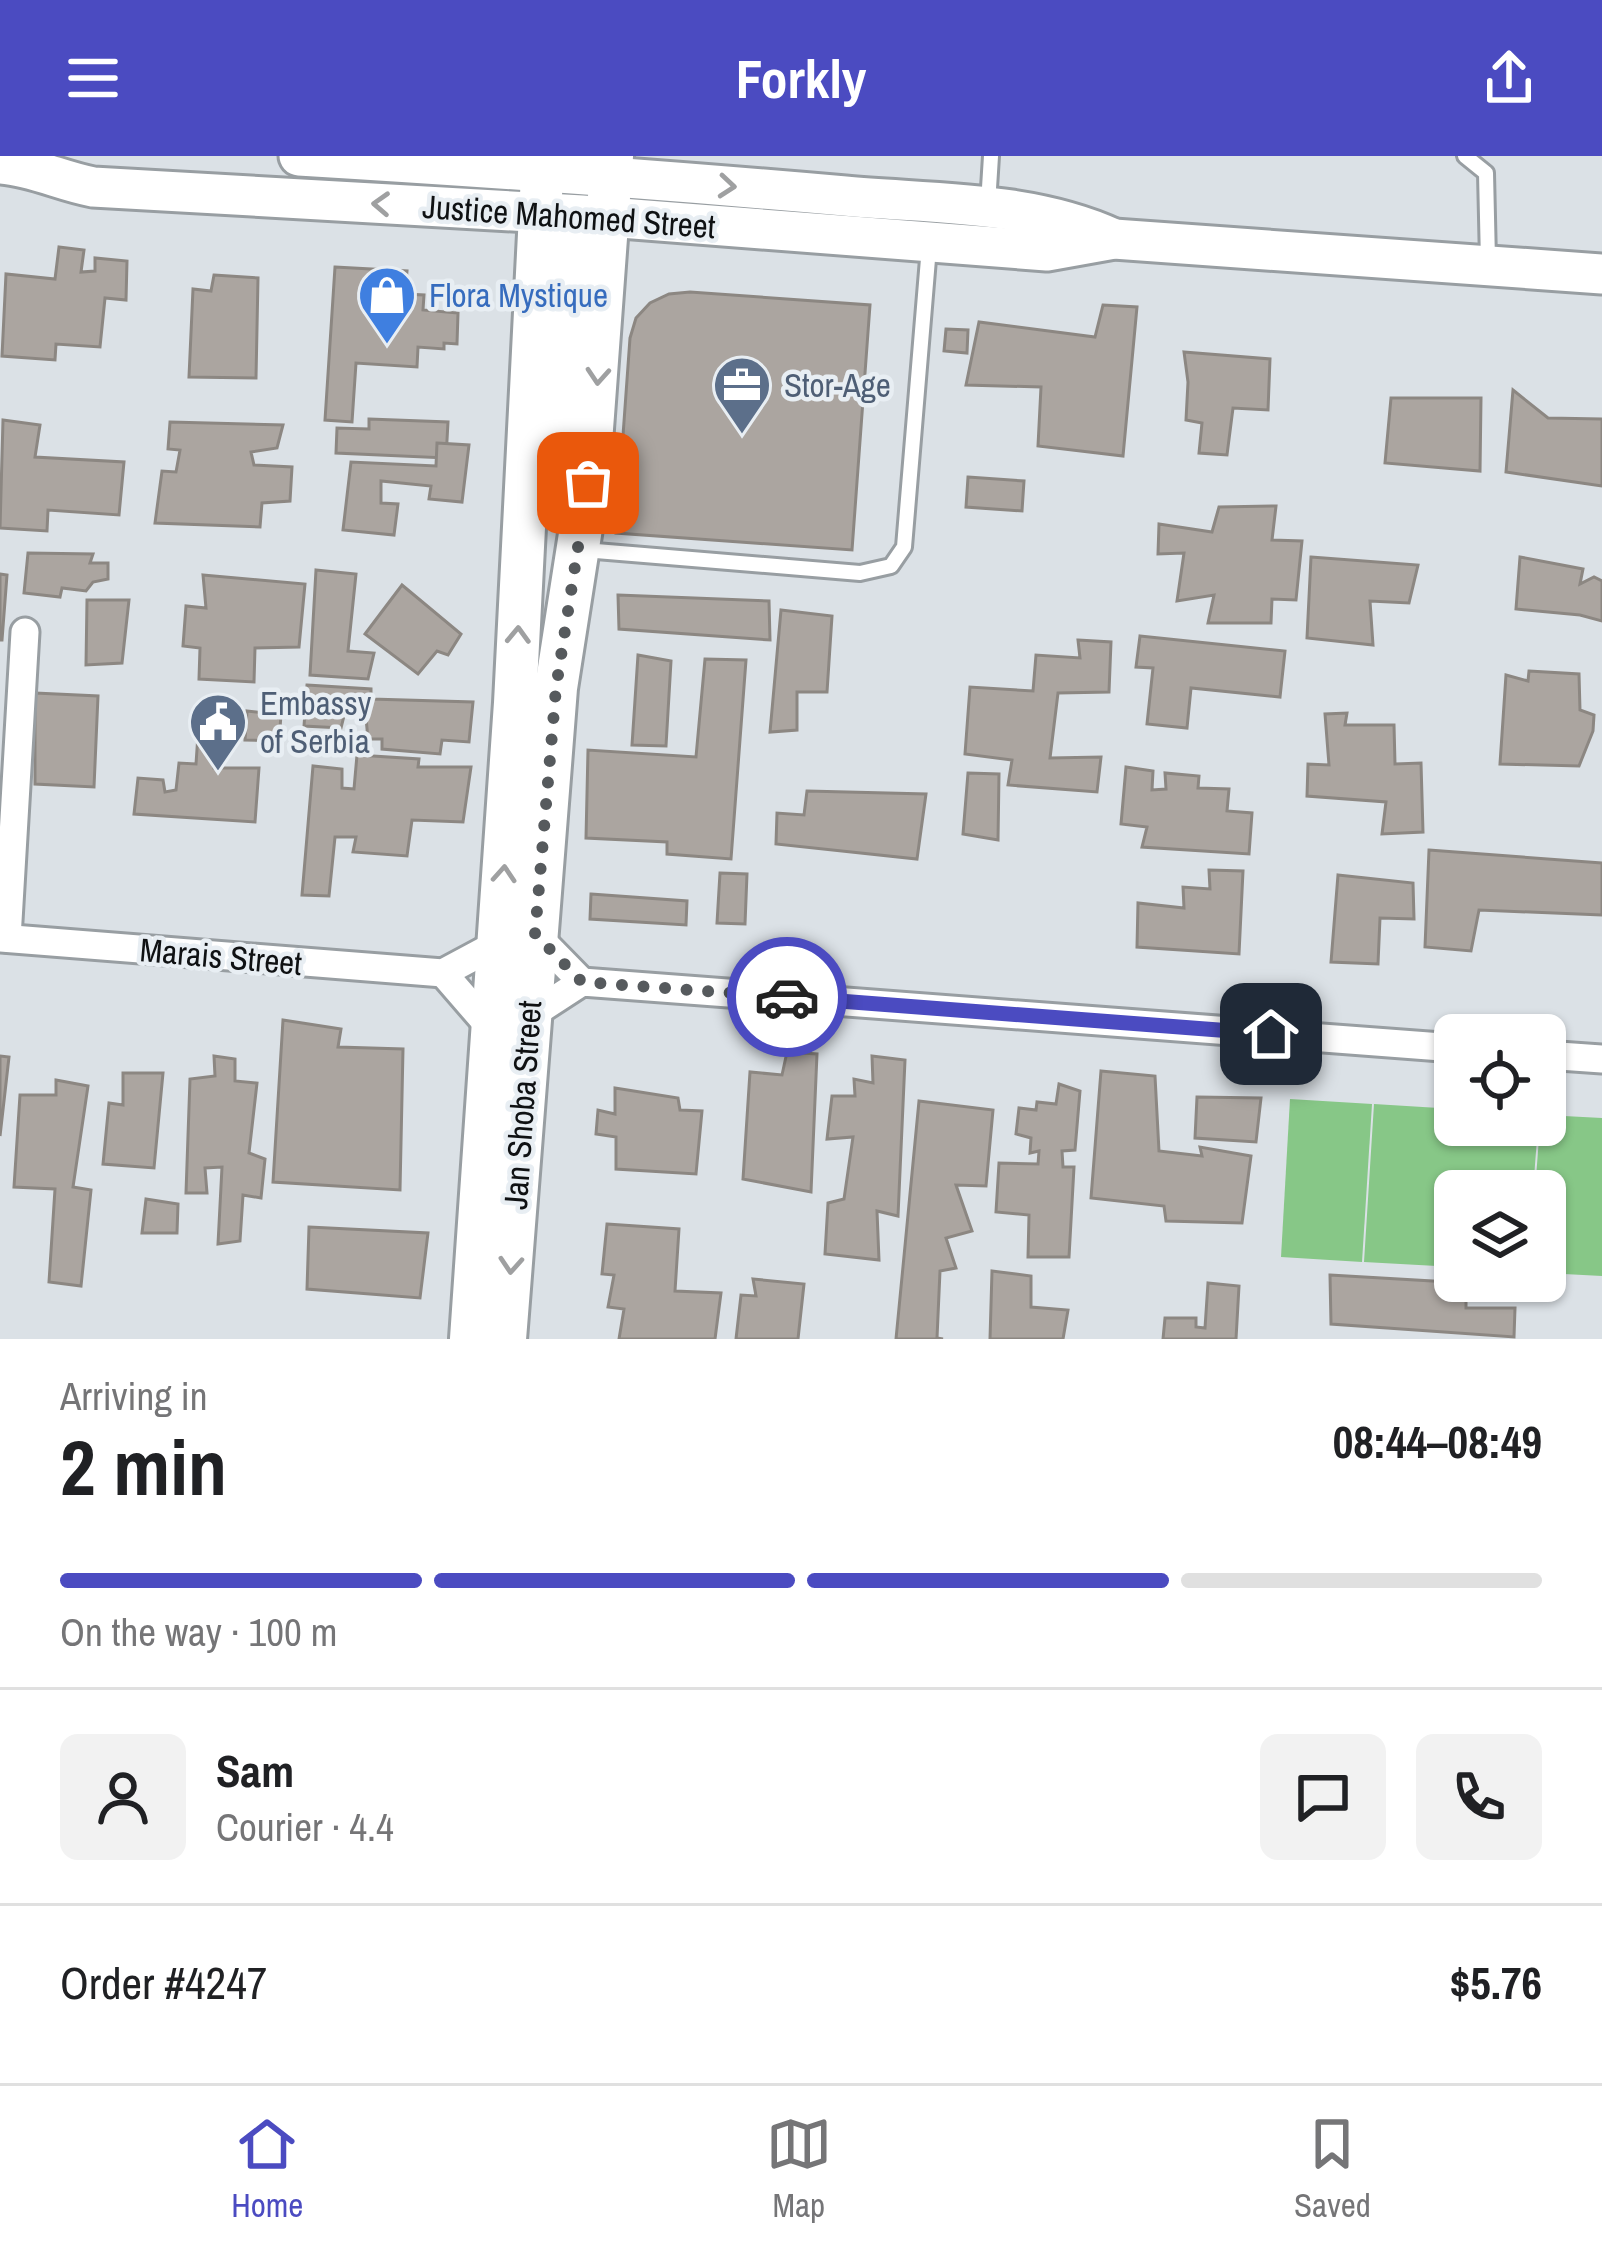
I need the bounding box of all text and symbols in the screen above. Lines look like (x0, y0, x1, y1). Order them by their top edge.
text: Forkly (736, 42, 866, 115)
icon: menu (60, 45, 126, 111)
icon: share (1476, 45, 1542, 111)
one-way arrow (718, 173, 737, 198)
street label: Justice Mahomed Street (421, 184, 717, 248)
one-way arrow (371, 191, 389, 217)
shop icon: Flora Mystique (356, 264, 418, 346)
place label: Flora Mystique (429, 273, 608, 317)
office icon: Stor-Age (711, 354, 773, 436)
place label: Stor-Age (784, 363, 891, 407)
one-way arrow (585, 367, 611, 386)
pin (537, 432, 639, 534)
icon: bag (555, 450, 621, 516)
one-way arrow (505, 625, 531, 644)
place label: Embassy of Serbia (260, 681, 372, 763)
public building icon: Embassy of Serbia (187, 691, 249, 773)
one-way arrow (490, 864, 516, 883)
street label: Marais Street (138, 927, 304, 985)
courier (727, 937, 847, 1057)
icon: car (754, 964, 820, 1030)
pin (1220, 983, 1322, 1085)
street label: Jan Shoba Street (493, 999, 551, 1211)
icon: home (1238, 1001, 1304, 1067)
map controls (1434, 1014, 1566, 1302)
button: locate (1434, 1014, 1566, 1146)
button: layers (1434, 1170, 1566, 1302)
one-way arrow (498, 1256, 524, 1275)
text: Arriving in (60, 1370, 208, 1422)
text: 08:44–08:49 (1333, 1411, 1542, 1472)
text: 2 min (60, 1414, 227, 1519)
text: On the way · 100 m (60, 1606, 337, 1658)
button: person (60, 1734, 186, 1860)
button: chat (1260, 1734, 1386, 1860)
button: phone (1416, 1734, 1542, 1860)
text: Sam (216, 1740, 294, 1801)
text: Courier · 4.4 (216, 1801, 394, 1853)
text: Order #4247 (60, 1952, 267, 2013)
text: $5.76 (1450, 1952, 1542, 2013)
tab: Home (231, 2111, 303, 2227)
tab: Map (766, 2111, 832, 2227)
tab: Saved (1294, 2111, 1371, 2227)

